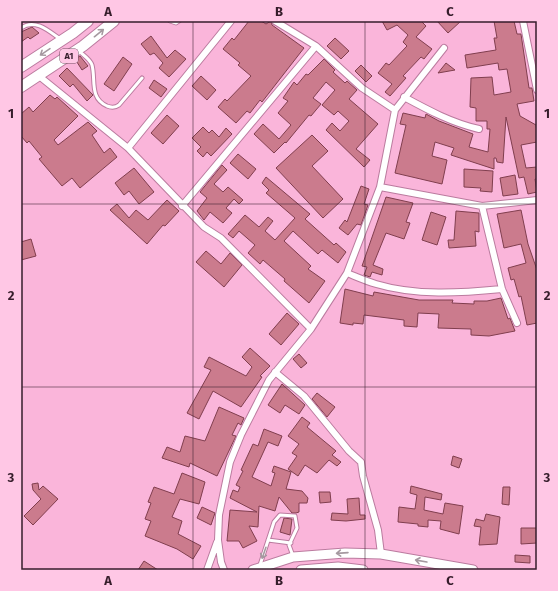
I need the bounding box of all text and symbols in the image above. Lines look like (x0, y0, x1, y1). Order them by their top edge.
text: A (103, 4, 112, 19)
text: B (275, 4, 283, 19)
text: C (446, 4, 454, 19)
one-way arrow (93, 29, 104, 38)
one-way arrow (40, 48, 51, 56)
road number: A1 (60, 49, 78, 63)
text: 1 (8, 106, 14, 121)
text: 1 (544, 106, 550, 121)
text: 2 (8, 288, 15, 303)
text: 2 (544, 288, 551, 303)
text: 3 (7, 470, 15, 485)
text: 3 (543, 470, 551, 485)
one-way arrow (259, 547, 267, 559)
one-way arrow (336, 550, 349, 557)
one-way arrow (415, 557, 428, 565)
text: A (103, 573, 112, 588)
text: B (275, 573, 283, 588)
text: C (446, 573, 454, 588)

